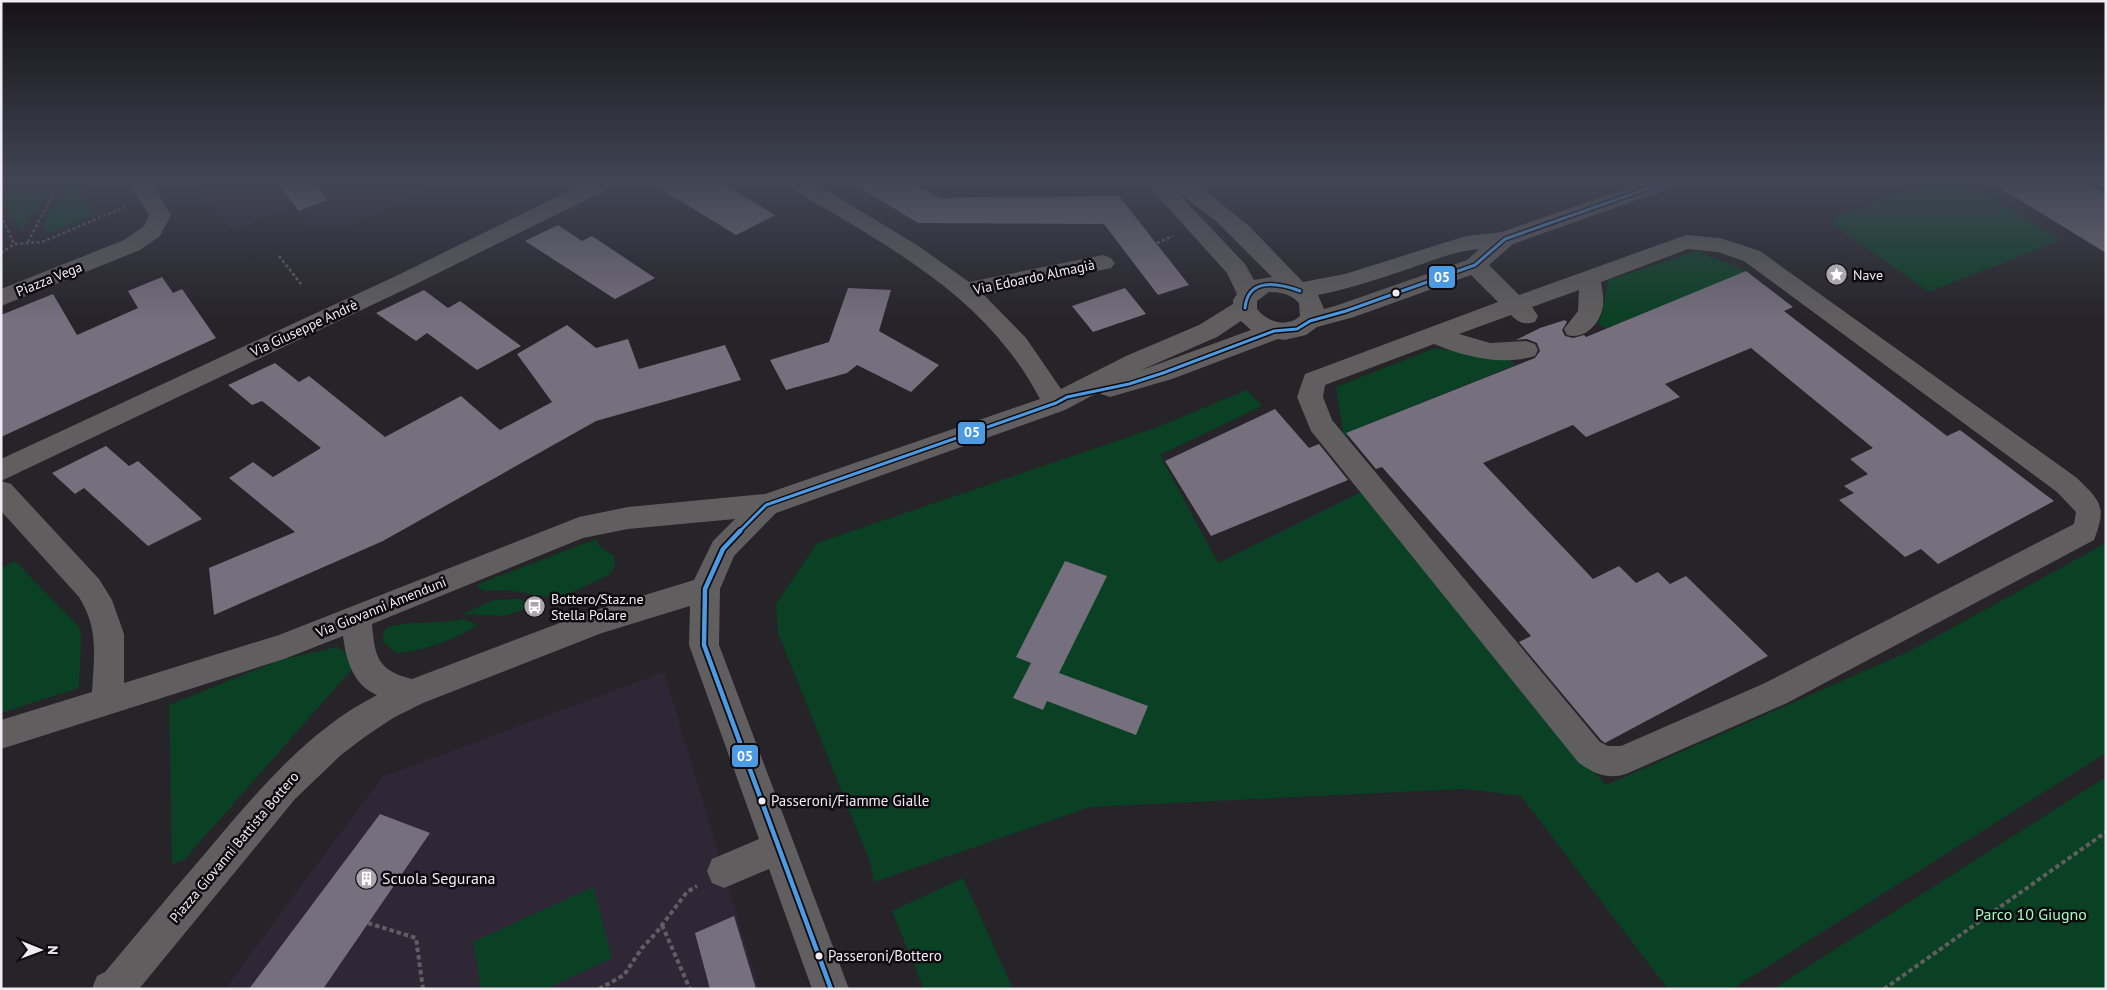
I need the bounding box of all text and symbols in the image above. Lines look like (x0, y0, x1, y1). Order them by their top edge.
street label: Via Edoardo Almagià (971, 255, 1096, 299)
street label: Piazza Vega (13, 258, 85, 300)
place icon: Nave (1825, 263, 1849, 287)
line badge: 05 (1428, 265, 1456, 289)
place label: Nave (1853, 266, 1883, 284)
text: 05 (1434, 268, 1450, 286)
unlabelled marker (1391, 288, 1401, 298)
street label: Via Giuseppe Andrè (247, 295, 360, 361)
line badge: 05 (957, 421, 986, 445)
text: 05 (964, 423, 980, 441)
street label: Via Giovanni Amenduni (312, 573, 449, 642)
place label: Bottero/Staz.ne Stella Polare (551, 590, 644, 624)
bus stop icon: Bottero/Staz.ne Stella Polare (523, 595, 547, 619)
line badge: 05 (731, 744, 759, 768)
text: 05 (737, 747, 753, 765)
street label: Piazza Giovanni Battista Bottero (165, 768, 303, 926)
place label: Passeroni/Fiamme Gialle (771, 791, 929, 810)
marker: Passeroni/Fiamme Gialle (757, 796, 767, 806)
building icon: Scuola Segurana (354, 866, 378, 890)
place label: Scuola Segurana (382, 868, 496, 888)
park label: Parco 10 Giugno (1975, 904, 2087, 924)
north arrow (15, 925, 65, 975)
text: N (44, 945, 62, 955)
place label: Passeroni/Bottero (828, 946, 942, 965)
marker: Passeroni/Bottero (814, 951, 824, 961)

